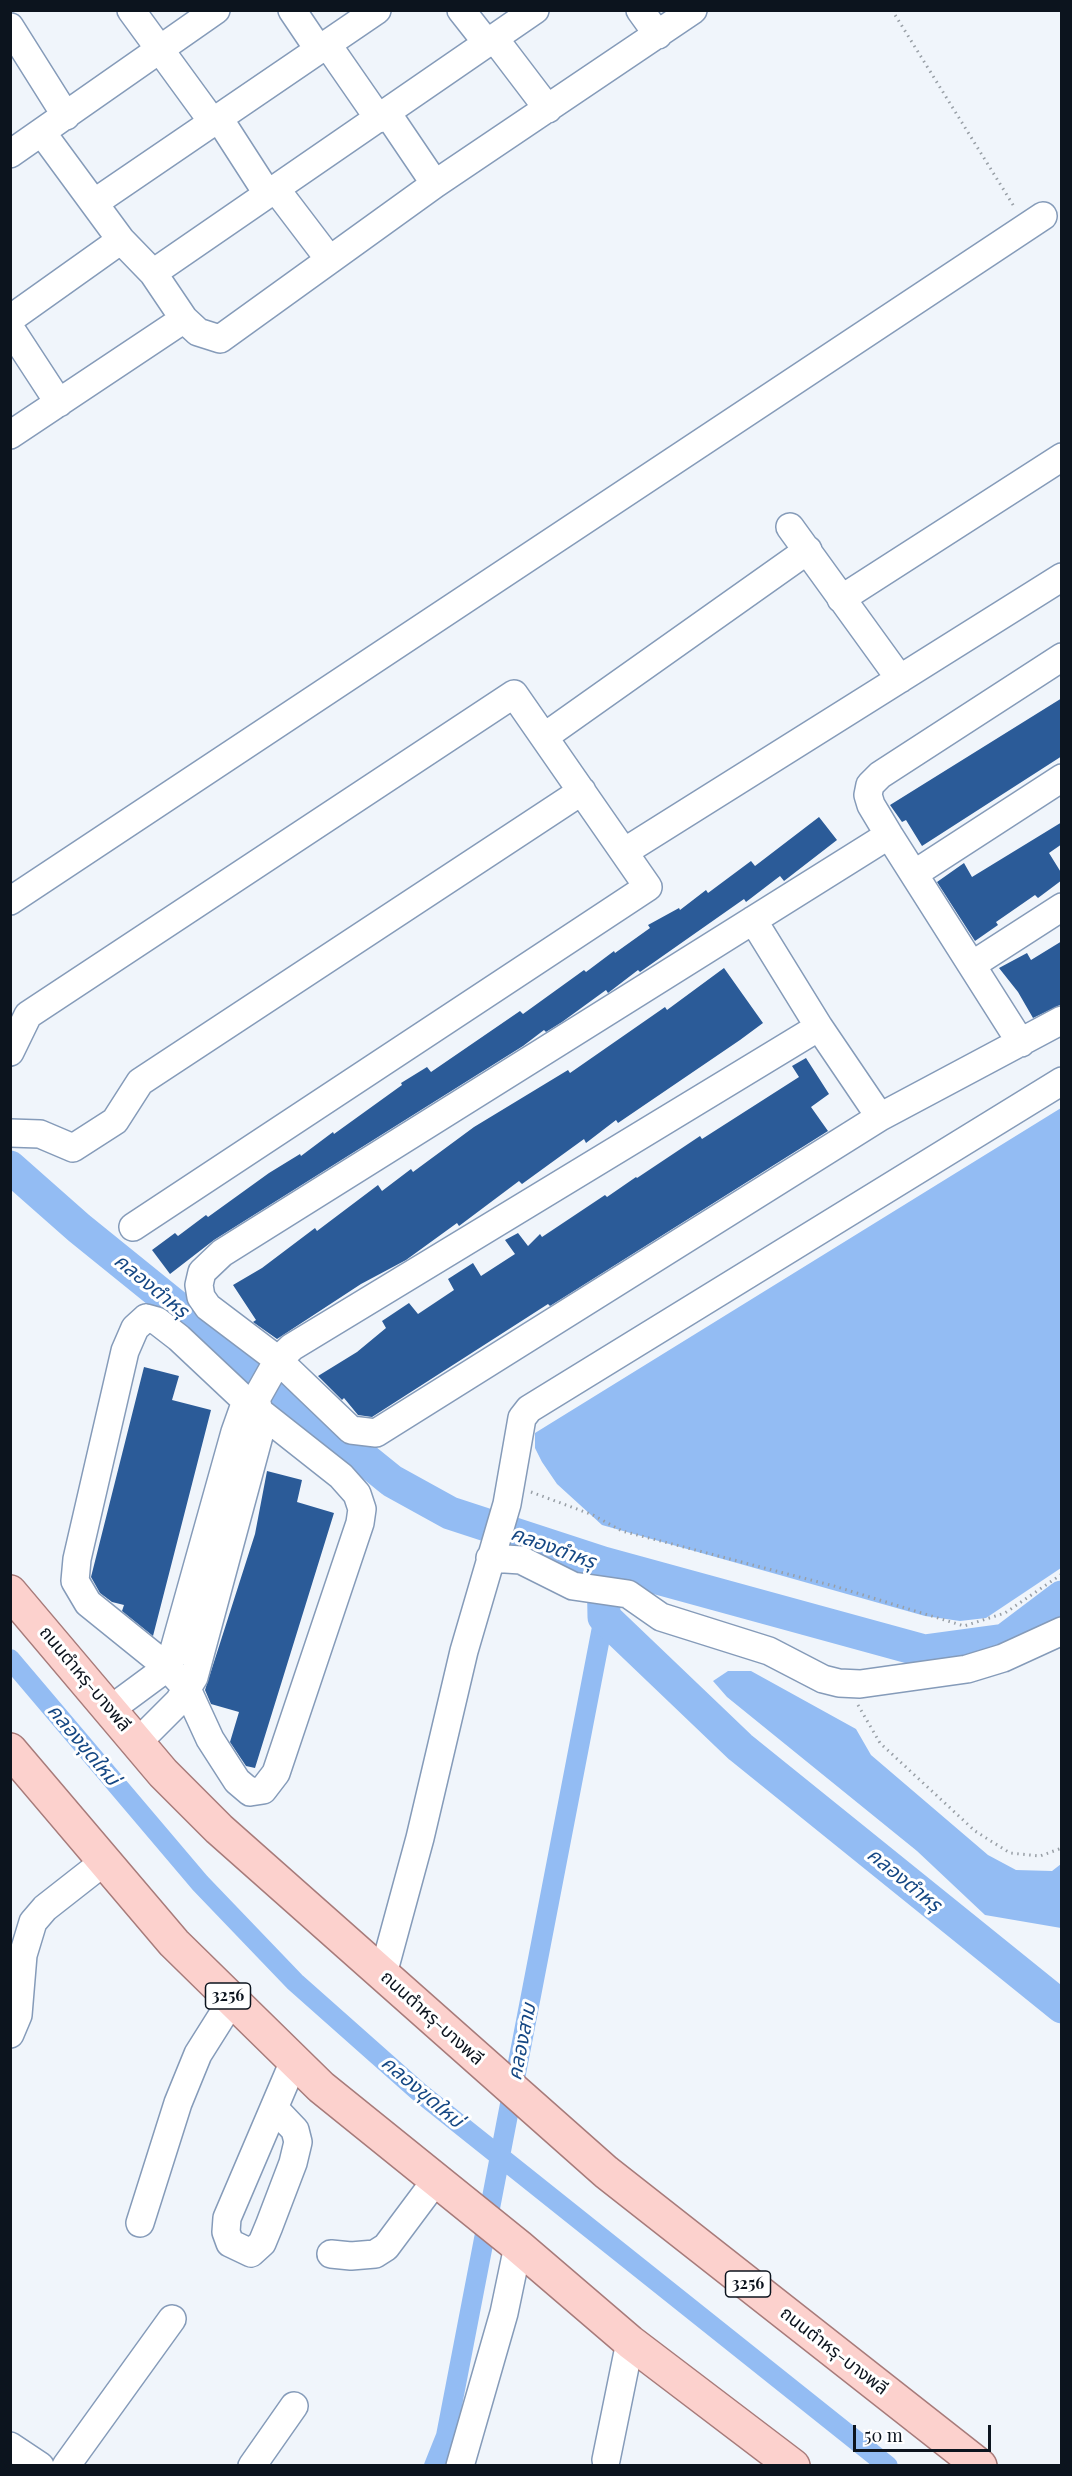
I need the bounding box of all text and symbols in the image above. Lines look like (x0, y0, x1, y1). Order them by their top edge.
water label: คลองตำหรุ (109, 1249, 193, 1323)
water label: คลองตำหรุ (507, 1522, 599, 1574)
street label: ถนนตำหรุ-บางพลี (35, 1622, 135, 1736)
water label: คลองขุดใหม่ (42, 1699, 124, 1791)
water label: คลองตำหรุ (862, 1843, 946, 1917)
street label: ถนนตำหรุ-บางพลี (376, 1966, 488, 2070)
road number: 3256 (206, 1983, 250, 2009)
water label: คลองสาม (503, 2002, 541, 2082)
water label: คลองขุดใหม่ (376, 2051, 468, 2133)
road number: 3256 (726, 2271, 771, 2297)
street label: ถนนตำหรุ-บางพลี (776, 2302, 892, 2400)
scale bar (856, 2413, 994, 2451)
text: 50 m (864, 2423, 903, 2447)

